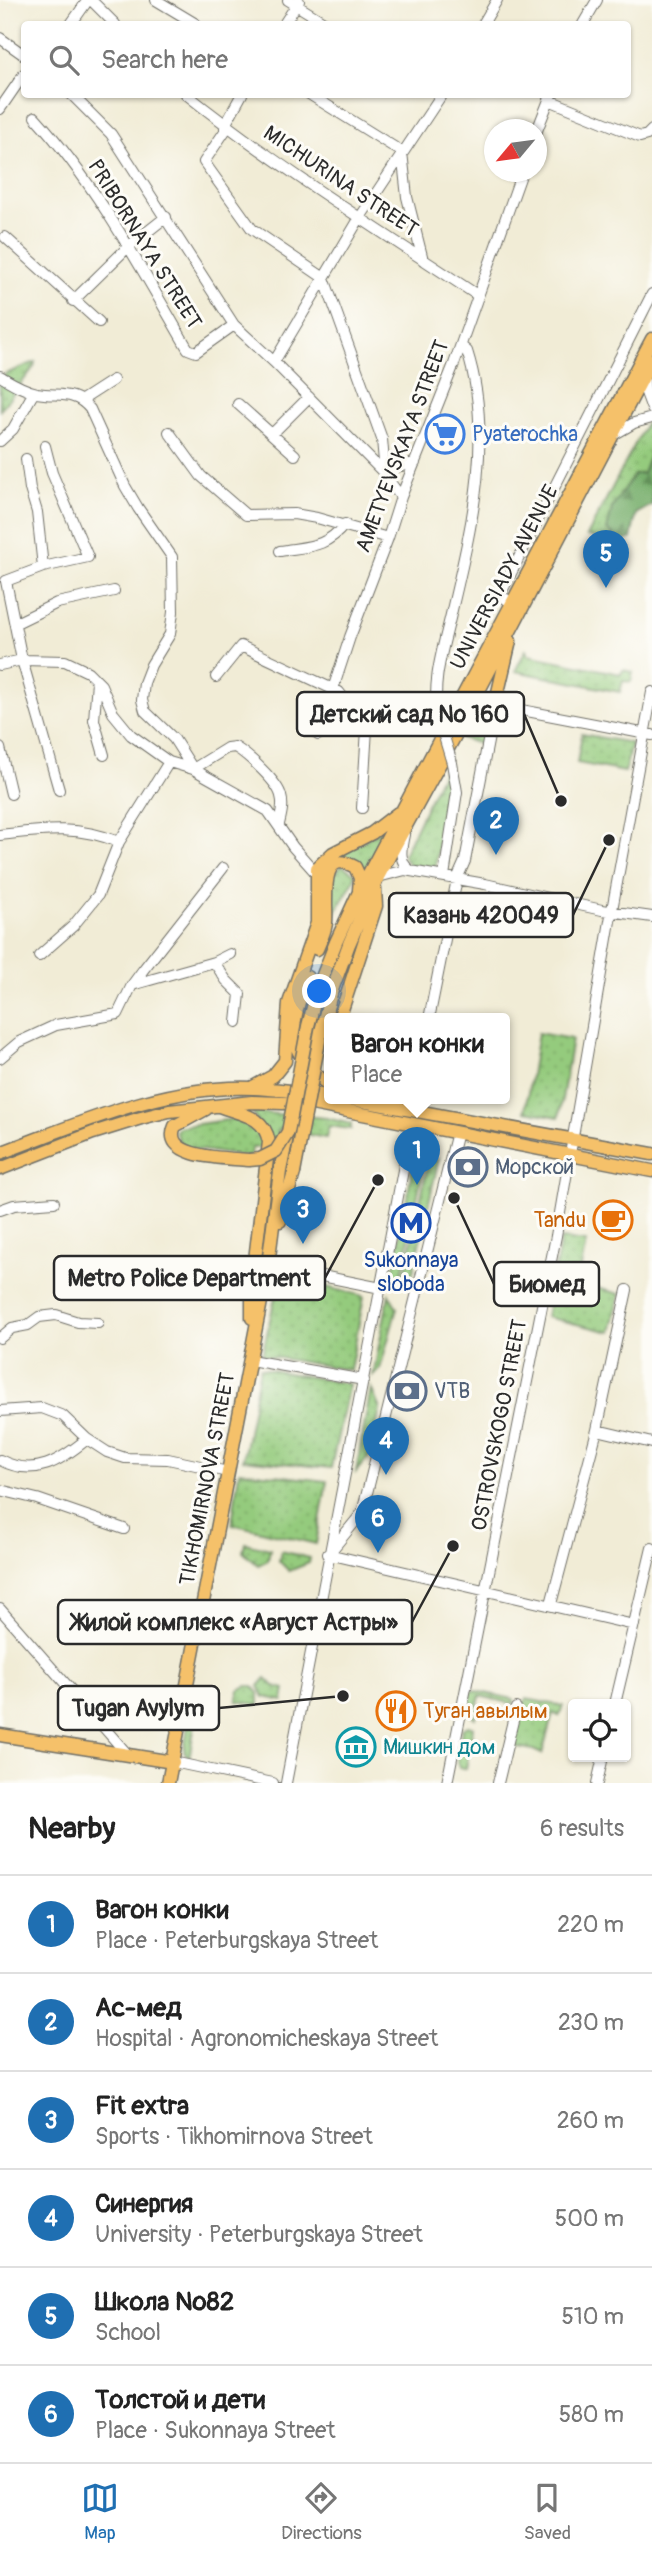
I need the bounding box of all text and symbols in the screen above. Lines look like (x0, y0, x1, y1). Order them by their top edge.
search box (21, 21, 631, 98)
icon: search (45, 41, 83, 79)
text: Search here (101, 44, 228, 76)
north arrow (484, 119, 547, 182)
street label: MICHURINA STREET (258, 120, 424, 243)
street label: PRIBORNAYA STREET (82, 154, 208, 334)
street label: AMETYEVSKAYA STREET (349, 336, 456, 556)
supermarket icon: Pyaterochka (424, 413, 466, 455)
place label: Pyaterochka (472, 421, 578, 448)
street label: UNIVERSIADY AVENUE (444, 480, 565, 674)
pin: 5 (583, 530, 629, 588)
callout: Детский сад № 160 (297, 692, 524, 736)
text: Детский сад № 160 (309, 700, 509, 729)
pin: 2 (473, 797, 519, 855)
callout: Казань 420049 (389, 893, 573, 937)
text: Казань 420049 (403, 901, 559, 930)
your location (302, 974, 336, 1008)
popup (324, 1013, 510, 1104)
text: Вагон конки (350, 1028, 484, 1060)
text: Place (350, 1060, 402, 1089)
pin: 1 (394, 1127, 440, 1185)
bank icon: Морской (447, 1146, 489, 1188)
place label: Морской (495, 1154, 574, 1181)
pin: 3 (280, 1186, 326, 1244)
cafe icon: Tandu (592, 1199, 634, 1241)
metro station icon: Sukonnaya sloboda (390, 1202, 432, 1244)
place label: Tandu (534, 1207, 586, 1234)
place label: Sukonnaya sloboda (364, 1247, 458, 1298)
callout: Metro Police Department (54, 1256, 325, 1300)
callout: Биомед (494, 1262, 599, 1306)
text: Metro Police Department (67, 1264, 311, 1293)
text: Биомед (509, 1270, 587, 1299)
street label: OSTROVSKOGO STREET (466, 1317, 533, 1533)
street label: TIKHOMIRNOVA STREET (174, 1370, 241, 1588)
bank icon: VTB (386, 1370, 428, 1412)
place label: VTB (434, 1378, 470, 1405)
pin: 4 (363, 1417, 409, 1475)
pin: 6 (355, 1495, 401, 1553)
callout: Жилой комплекс «Август Астры» (58, 1600, 412, 1644)
text: Жилой комплекс «Август Астры» (68, 1608, 398, 1637)
callout: Tugan Avylym (58, 1686, 219, 1730)
restaurant icon: Туган авылым (375, 1690, 417, 1732)
text: Tugan Avylym (71, 1694, 204, 1723)
place label: Туган авылым (423, 1698, 548, 1725)
map controls (568, 1699, 631, 1762)
button: locate (568, 1699, 631, 1762)
museum icon: Мишкин дом (335, 1726, 377, 1768)
place label: Мишкин дом (383, 1734, 495, 1761)
text: Nearby (28, 1810, 115, 1847)
text: 6 results (540, 1814, 624, 1843)
text: Вагон конки (95, 1894, 229, 1926)
text: 1 (47, 1910, 56, 1939)
text: 220 m (557, 1910, 624, 1939)
text: Place · Peterburgskaya Street (95, 1926, 378, 1955)
text: Ас-мед (95, 1992, 182, 2024)
text: 2 (45, 2008, 57, 2037)
text: 230 m (558, 2008, 624, 2037)
text: Hospital · Agronomicheskaya Street (95, 2024, 438, 2053)
text: Fit extra (95, 2090, 189, 2122)
text: 3 (45, 2106, 57, 2135)
text: 260 m (557, 2106, 624, 2135)
text: Sports · Tikhomirnova Street (95, 2122, 373, 2151)
text: Синергия (95, 2188, 193, 2220)
text: 4 (44, 2204, 58, 2233)
text: 500 m (555, 2204, 624, 2233)
text: University · Peterburgskaya Street (95, 2220, 423, 2249)
text: Школа №82 (95, 2286, 234, 2318)
text: 5 (45, 2302, 57, 2331)
text: 510 m (561, 2302, 624, 2331)
text: School (95, 2318, 161, 2347)
text: Толстой и дети (95, 2384, 265, 2416)
text: 6 (44, 2400, 58, 2429)
text: 580 m (559, 2400, 624, 2429)
text: Place · Sukonnaya Street (95, 2416, 336, 2445)
tab: Map (81, 2479, 119, 2545)
tab: Directions (281, 2479, 362, 2545)
tab: Saved (524, 2479, 571, 2545)

